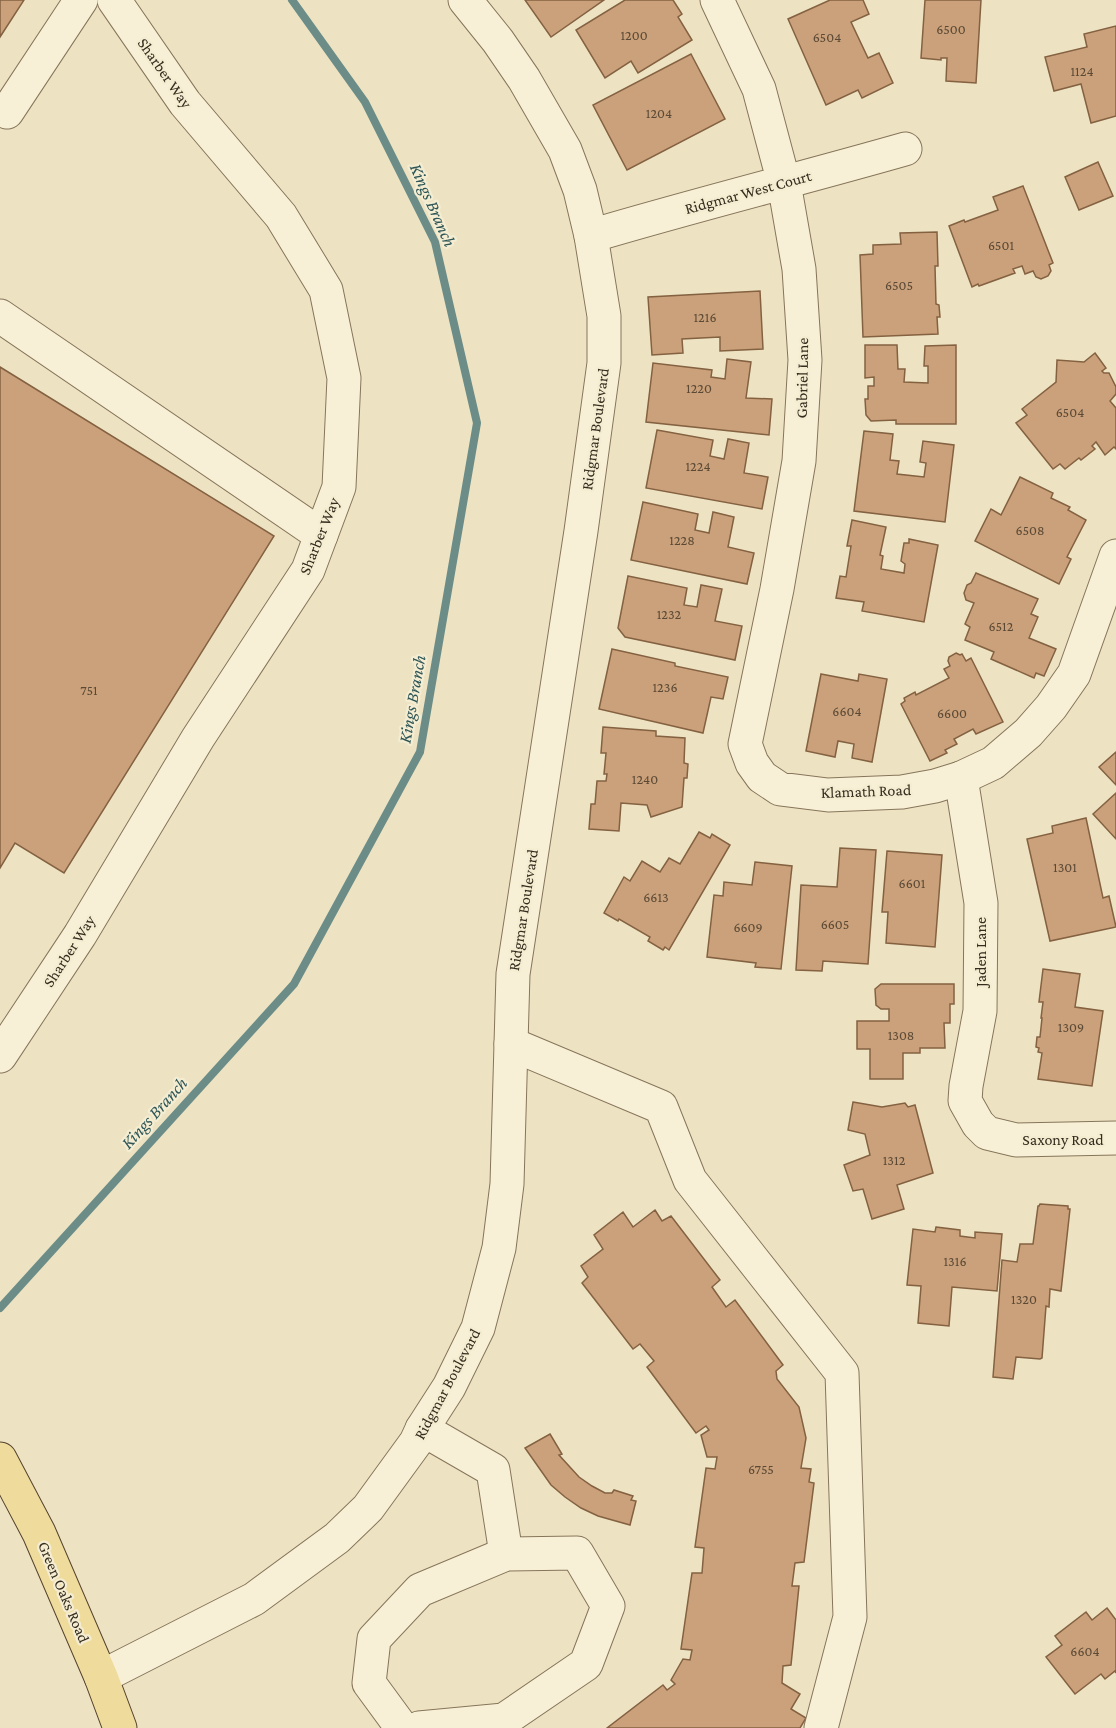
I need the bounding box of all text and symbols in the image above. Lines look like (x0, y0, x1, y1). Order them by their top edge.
house number: 6500 (936, 21, 966, 37)
house number: 1200 (620, 27, 648, 43)
house number: 6504 (813, 29, 841, 45)
street label: Sharber Way (134, 35, 196, 112)
house number: 1124 (1070, 63, 1094, 79)
house number: 1204 (646, 105, 672, 121)
water label: Kings Branch (406, 160, 460, 250)
street label: Ridgmar West Court (683, 167, 814, 218)
house number: 6501 (988, 237, 1014, 253)
house number: 6505 (885, 277, 913, 293)
house number: 1216 (693, 309, 717, 325)
street label: Gabriel Lane (793, 337, 811, 419)
street label: Ridgmar Boulevard (578, 366, 613, 491)
house number: 1220 (686, 380, 712, 396)
house number: 6504 (1056, 404, 1084, 420)
house number: 1224 (685, 458, 711, 474)
street label: Sharber Way (296, 494, 343, 577)
house number: 6508 (1016, 522, 1044, 538)
house number: 1228 (669, 532, 695, 548)
house number: 1232 (657, 606, 682, 622)
house number: 6512 (989, 618, 1014, 634)
water label: Kings Branch (394, 653, 430, 745)
house number: 1236 (652, 679, 678, 695)
house number: 751 (80, 682, 98, 698)
house number: 6604 (832, 703, 862, 719)
house number: 6600 (937, 705, 967, 721)
house number: 1240 (632, 771, 658, 787)
street label: Klamath Road (821, 781, 912, 801)
street label: Ridgmar Boulevard (505, 847, 542, 972)
house number: 1301 (1053, 859, 1077, 875)
house number: 6601 (899, 875, 926, 891)
house number: 6613 (643, 889, 669, 905)
street label: Sharber Way (40, 912, 100, 990)
house number: 6605 (821, 916, 849, 932)
street label: Jaden Lane (972, 917, 990, 989)
house number: 6609 (733, 919, 763, 935)
house number: 1309 (1058, 1019, 1084, 1035)
house number: 1308 (888, 1027, 914, 1043)
water label: Kings Branch (117, 1073, 191, 1153)
street label: Saxony Road (1022, 1131, 1104, 1149)
house number: 1312 (883, 1152, 906, 1168)
house number: 1316 (943, 1253, 967, 1269)
house number: 1320 (1011, 1291, 1037, 1307)
street label: Ridgmar Boulevard (411, 1325, 485, 1443)
house number: 6755 (748, 1461, 774, 1477)
street label: Green Oaks Road (35, 1539, 93, 1646)
house number: 6604 (1070, 1643, 1100, 1659)

